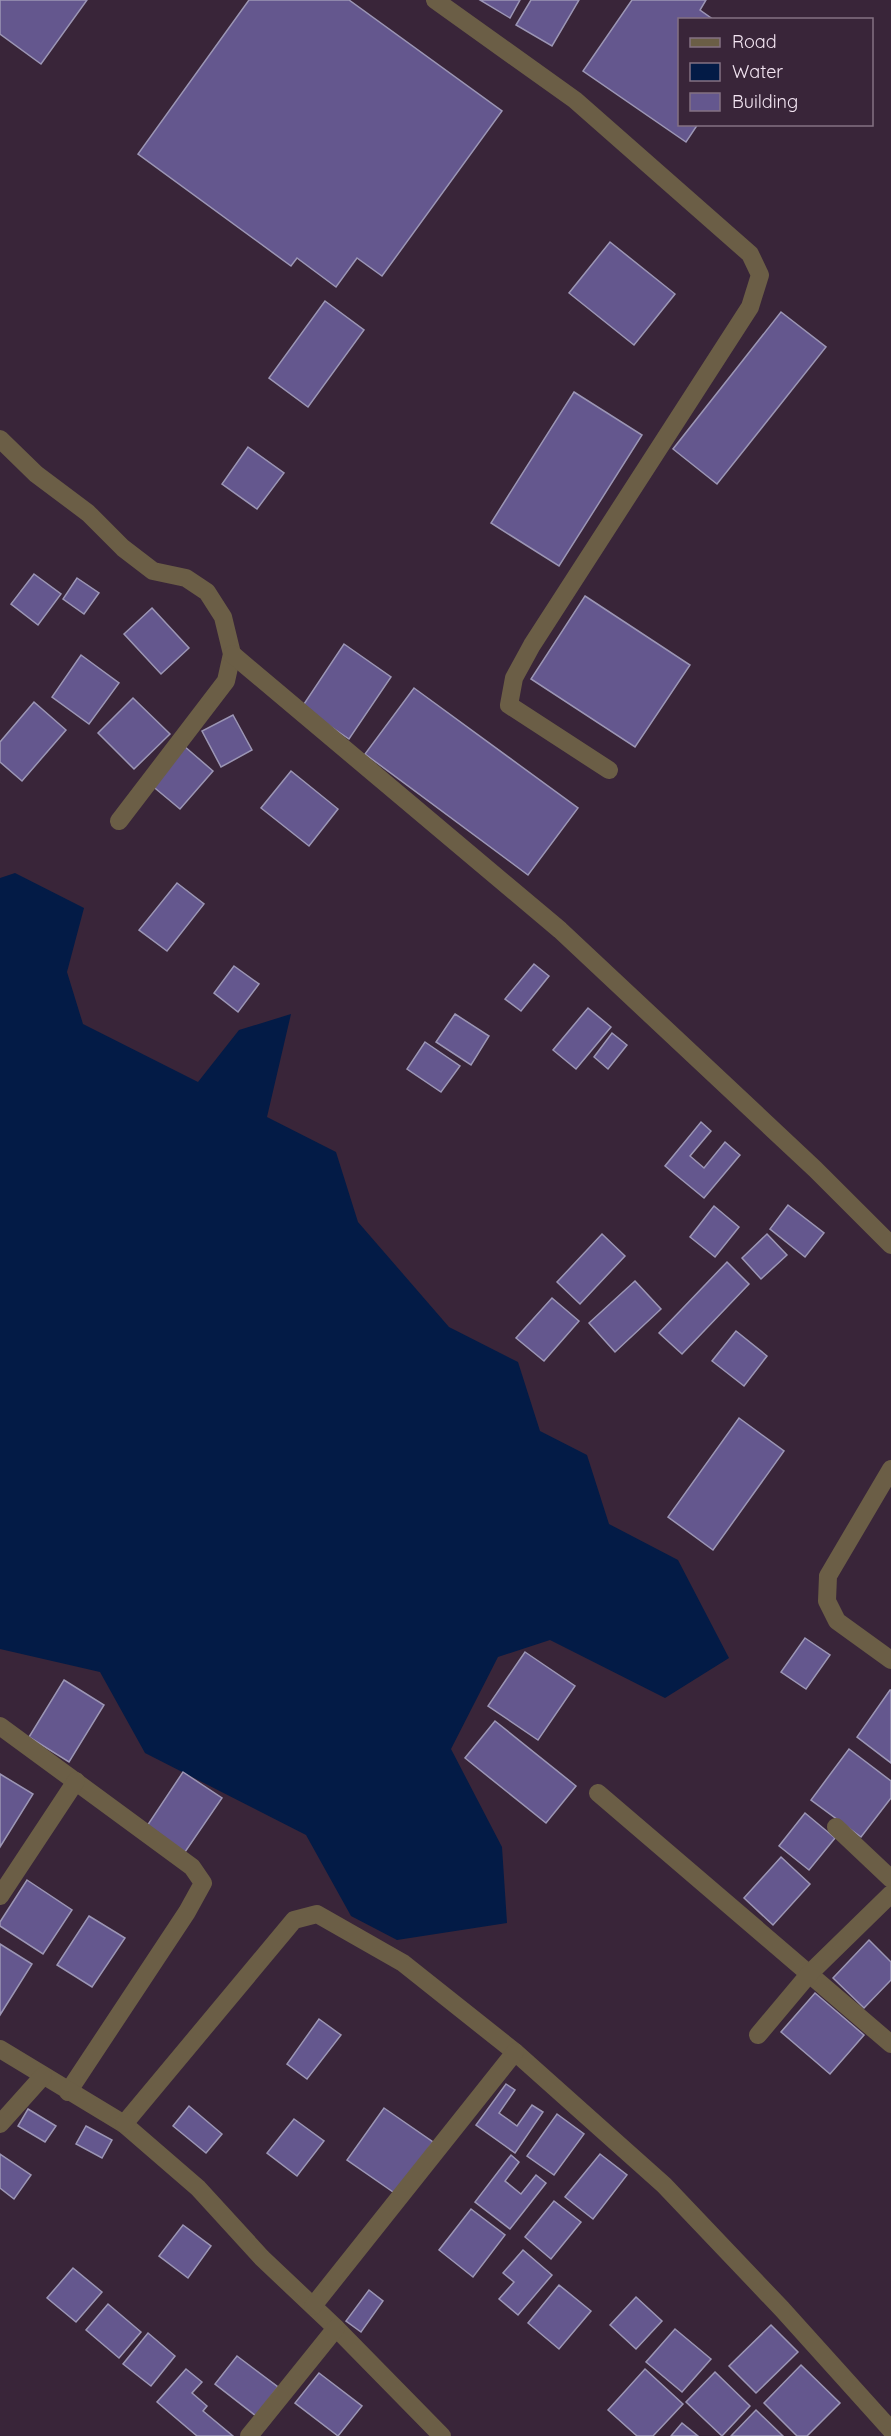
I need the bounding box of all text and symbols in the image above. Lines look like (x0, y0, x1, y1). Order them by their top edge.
legend (678, 18, 873, 126)
text: Road (732, 30, 777, 53)
text: Water (732, 60, 783, 83)
text: Building (732, 90, 798, 113)

